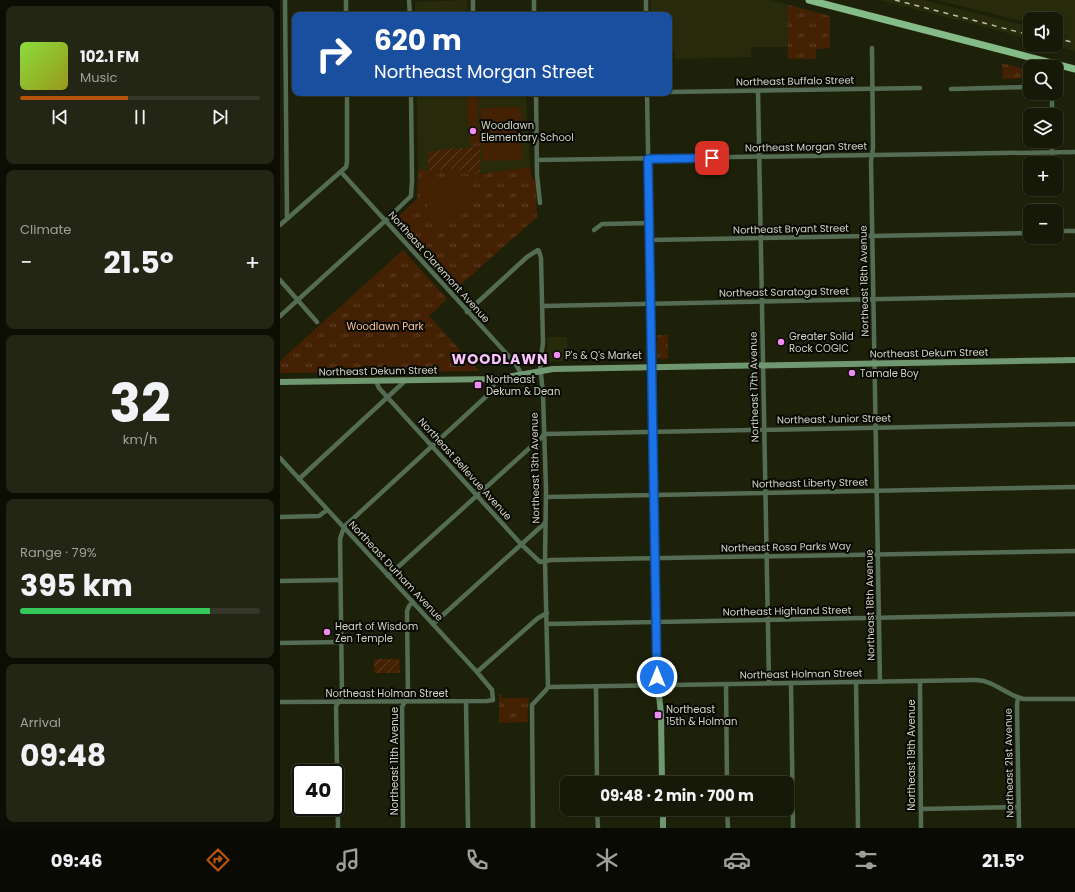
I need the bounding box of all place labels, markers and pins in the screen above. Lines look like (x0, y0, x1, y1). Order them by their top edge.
place label: Woodlawn Elementary School (481, 118, 574, 145)
marker: Woodlawn Elementary School (468, 126, 478, 136)
pin (695, 141, 729, 175)
place label: Greater Solid Rock COGIC (789, 329, 854, 356)
marker: Greater Solid Rock COGIC (776, 337, 786, 347)
place label: P's & Q's Market (565, 348, 642, 363)
marker: P's & Q's Market (552, 350, 562, 360)
place label: Tamale Boy (860, 366, 919, 381)
marker: Tamale Boy (847, 368, 857, 378)
place label: Northeast Dekum & Dean (486, 372, 560, 399)
marker: Northeast Dekum & Dean (473, 380, 483, 390)
place label: Heart of Wisdom Zen Temple (335, 619, 418, 646)
marker: Heart of Wisdom Zen Temple (322, 627, 332, 637)
place label: Northeast 15th & Holman (666, 702, 738, 729)
marker: Northeast 15th & Holman (653, 710, 663, 720)

